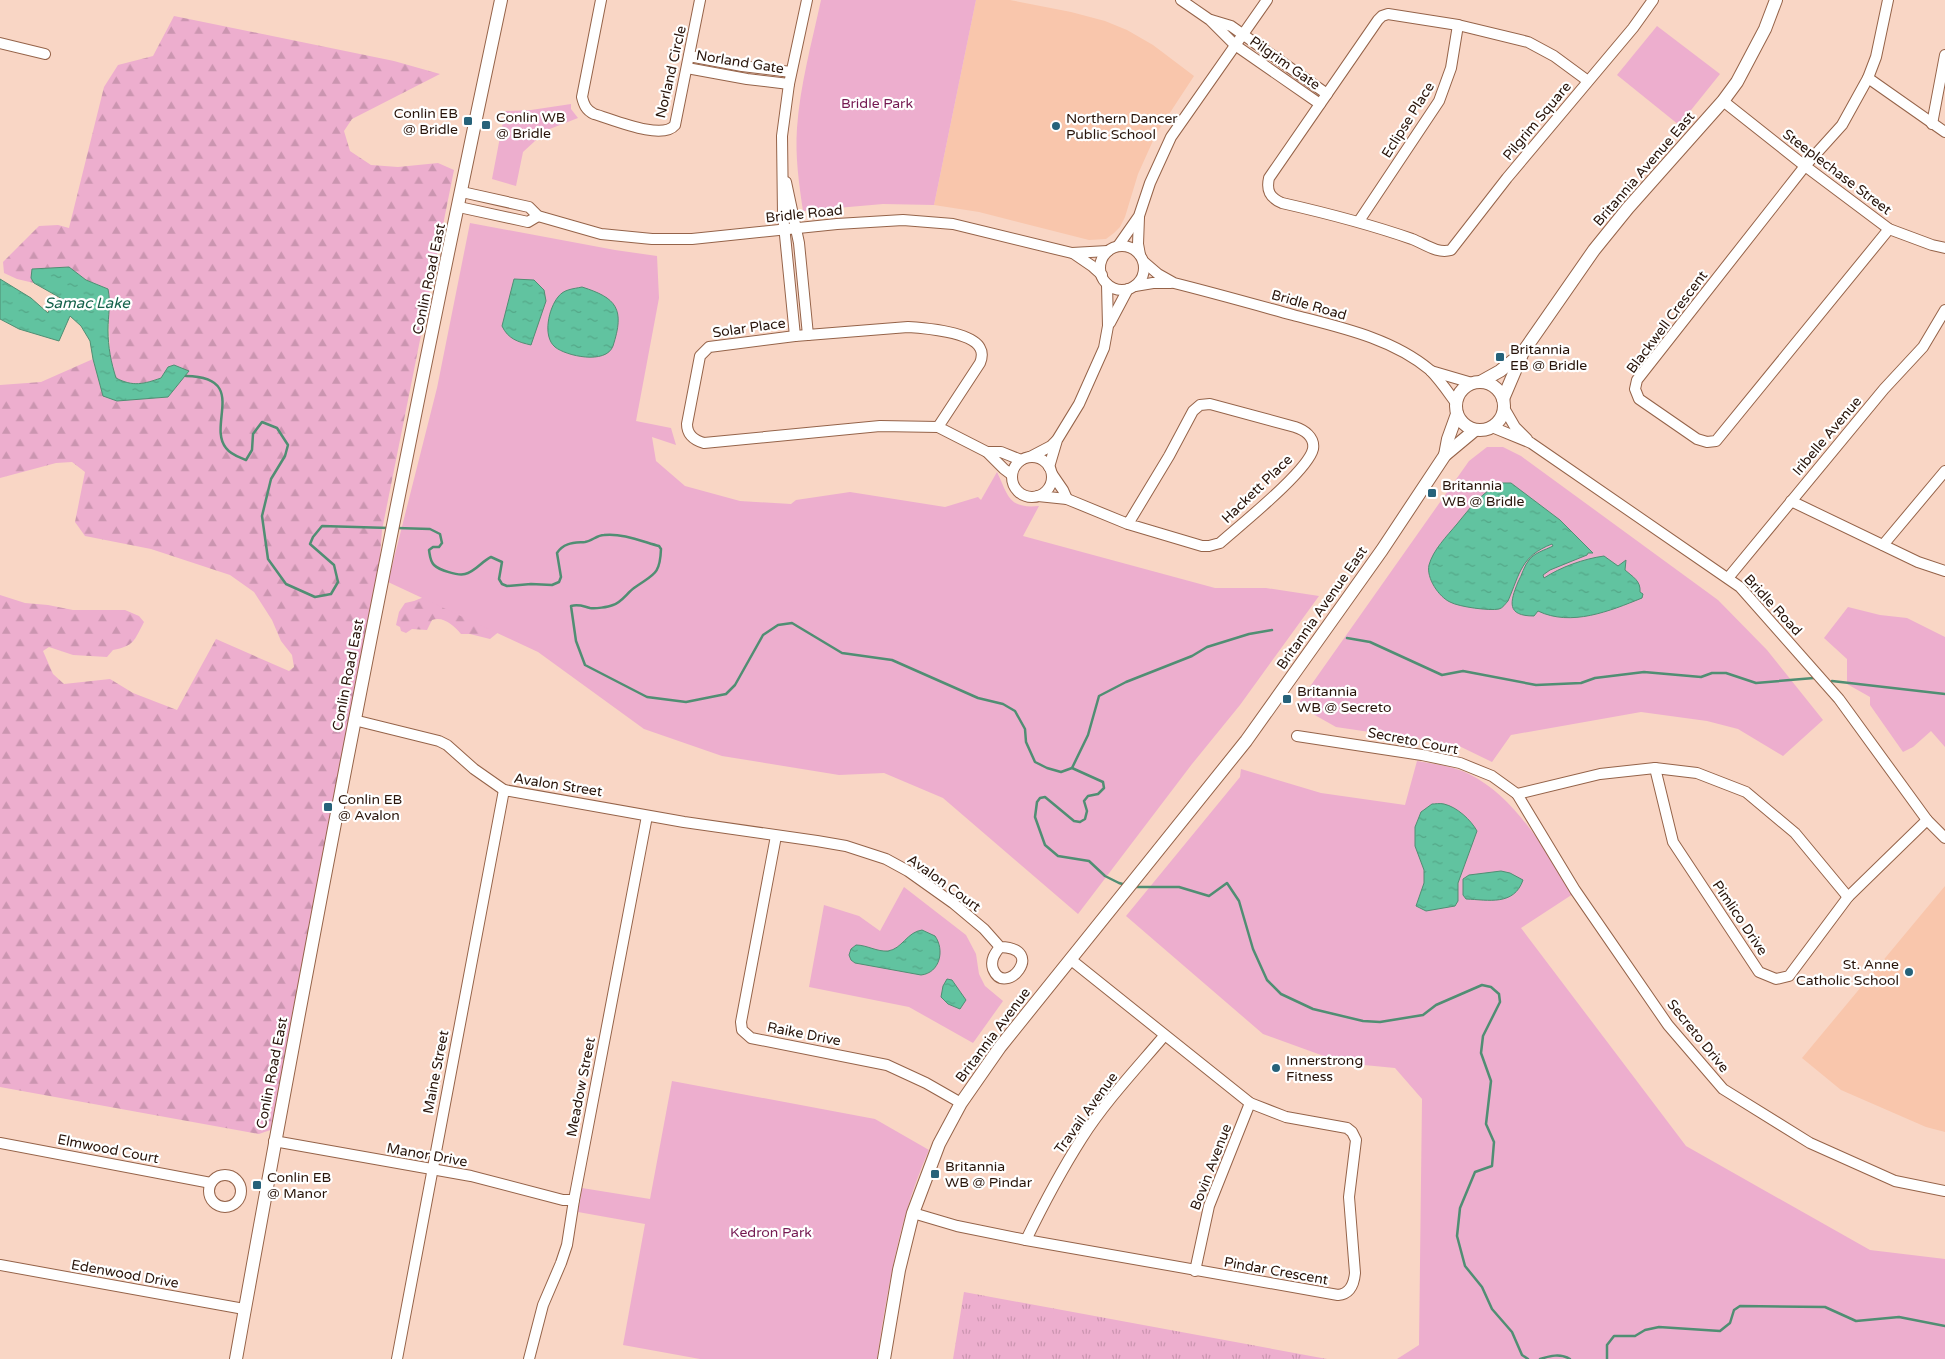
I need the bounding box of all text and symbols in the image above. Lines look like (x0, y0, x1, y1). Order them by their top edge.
street label: Norland Circle (652, 24, 690, 120)
street label: Pilgrim Gate (1247, 33, 1323, 93)
street label: Norland Gate (695, 47, 785, 77)
street label: Pilgrim Square (1499, 78, 1575, 164)
street label: Eclipse Place (1378, 79, 1438, 161)
park label: Bridle Park (841, 95, 913, 112)
place label: Conlin EB @ Bridle (394, 105, 458, 138)
street label: Britannia Avenue East (1590, 108, 1699, 230)
place label: Conlin WB @ Bridle (496, 109, 566, 142)
place label: Northern Dancer Public School (1066, 110, 1178, 143)
marker: Conlin EB @ Bridle (462, 115, 474, 127)
marker: Conlin WB @ Bridle (480, 119, 492, 131)
marker: Northern Dancer Public School (1050, 120, 1062, 132)
street label: Steeplechase Street (1779, 126, 1895, 219)
street label: Bridle Road (765, 201, 843, 227)
street label: Conlin Road East (409, 221, 449, 336)
street label: Blackwell Crescent (1623, 267, 1712, 377)
street label: Bridle Road (1269, 286, 1349, 324)
water label: Samac Lake (44, 294, 131, 312)
street label: Solar Place (711, 314, 787, 342)
place label: Britannia EB @ Bridle (1510, 341, 1587, 374)
marker: Britannia EB @ Bridle (1494, 351, 1506, 363)
street label: Iribelle Avenue (1789, 393, 1865, 479)
street label: Hackett Place (1218, 451, 1296, 527)
place label: Britannia WB @ Bridle (1442, 477, 1524, 510)
marker: Britannia WB @ Bridle (1426, 487, 1438, 499)
street label: Britannia Avenue East (1273, 543, 1371, 673)
street label: Bridle Road (1740, 571, 1806, 639)
street label: Conlin Road East (329, 617, 367, 732)
place label: Britannia WB @ Secreto (1297, 683, 1392, 716)
marker: Britannia WB @ Secreto (1281, 693, 1293, 705)
street label: Secreto Court (1366, 724, 1460, 758)
street label: Avalon Street (513, 770, 604, 800)
place label: Conlin EB @ Avalon (338, 791, 402, 824)
marker: Conlin EB @ Avalon (322, 801, 334, 813)
street label: Avalon Court (904, 851, 985, 916)
street label: Pimlico Drive (1709, 877, 1771, 959)
place label: St. Anne Catholic School (1796, 956, 1899, 989)
marker: St. Anne Catholic School (1903, 966, 1915, 978)
street label: Britannia Avenue (952, 984, 1034, 1086)
street label: Secreto Drive (1663, 996, 1733, 1076)
street label: Conlin Road East (253, 1015, 291, 1130)
street label: Raike Drive (766, 1019, 842, 1050)
street label: Maine Street (420, 1028, 453, 1115)
street label: Meadow Street (563, 1035, 599, 1138)
place label: Innerstrong Fitness (1286, 1052, 1363, 1085)
marker: Innerstrong Fitness (1270, 1062, 1282, 1074)
street label: Travail Avenue (1051, 1069, 1121, 1157)
street label: Bovin Avenue (1187, 1121, 1235, 1213)
street label: Elmwood Court (56, 1131, 161, 1167)
street label: Manor Drive (385, 1140, 469, 1170)
place label: Britannia WB @ Pindar (945, 1158, 1033, 1191)
marker: Britannia WB @ Pindar (929, 1168, 941, 1180)
place label: Conlin EB @ Manor (267, 1169, 331, 1202)
marker: Conlin EB @ Manor (251, 1179, 263, 1191)
park label: Kedron Park (730, 1224, 812, 1241)
street label: Pindar Crescent (1223, 1253, 1330, 1289)
street label: Edenwood Drive (70, 1256, 180, 1292)

